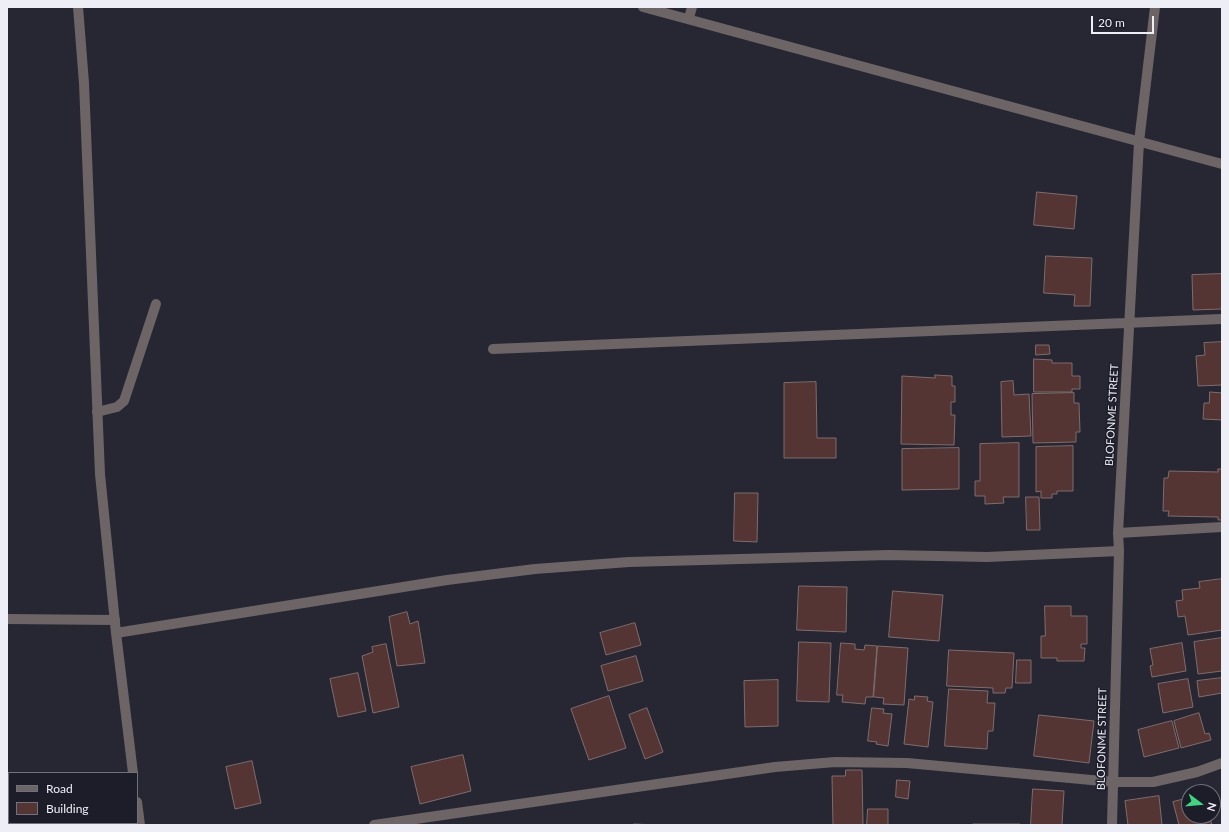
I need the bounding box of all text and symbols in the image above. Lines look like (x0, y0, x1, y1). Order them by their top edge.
scale bar (1093, 8, 1156, 34)
text: 20 m (1098, 15, 1125, 30)
street label: BLOFONME STREET (1103, 363, 1121, 467)
street label: BLOFONME STREET (1095, 688, 1109, 790)
legend (8, 772, 138, 824)
text: Road (46, 781, 73, 796)
north arrow (1181, 784, 1221, 824)
text: Building (46, 801, 89, 816)
text: N (1205, 801, 1219, 813)

